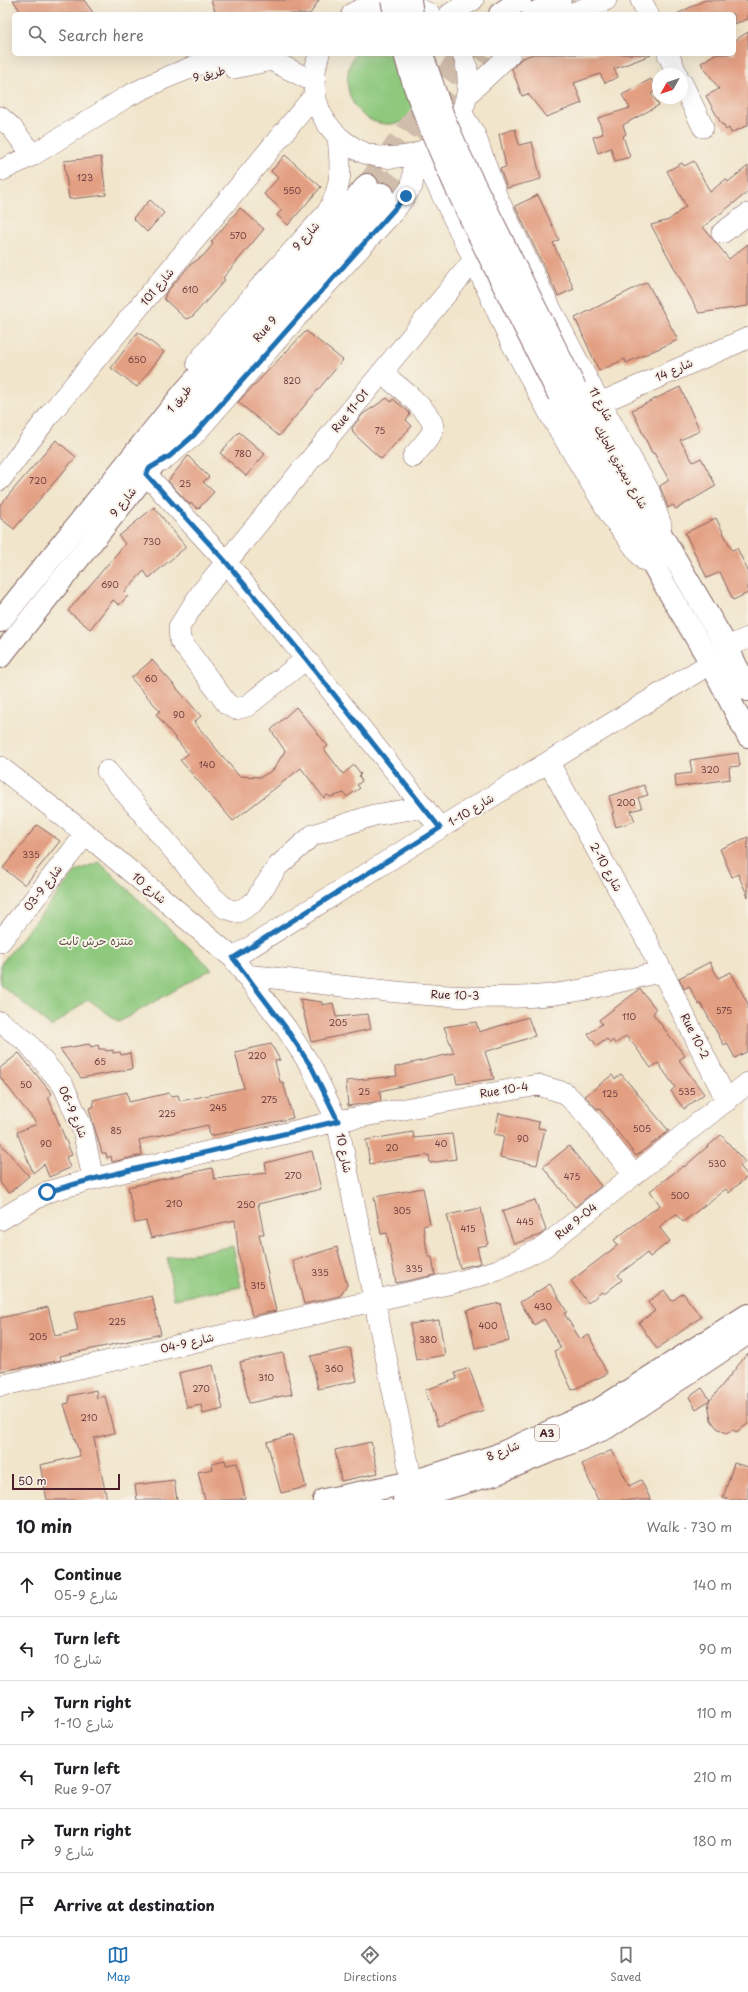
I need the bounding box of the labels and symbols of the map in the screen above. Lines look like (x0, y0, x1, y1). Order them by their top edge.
street label: طريق 9 (191, 61, 227, 86)
north arrow (652, 68, 688, 104)
house number: 123 (77, 170, 93, 184)
house number: 550 (283, 183, 301, 197)
route end (397, 187, 415, 205)
street label: شارع 9 (288, 217, 324, 255)
house number: 570 (229, 228, 247, 242)
street label: شارع 101 (136, 264, 178, 310)
house number: 610 (182, 282, 199, 296)
street label: Rue 9 (249, 312, 281, 345)
house number: 650 (128, 352, 147, 366)
street label: شارع 14 (652, 354, 696, 386)
house number: 820 (283, 373, 301, 387)
street label: طريق 1 (162, 381, 195, 416)
street label: شارع 11 (584, 384, 618, 424)
street label: Rue 11-01 (327, 386, 372, 436)
street label: شارع ديميتري الحايك (590, 422, 652, 512)
house number: 75 (375, 423, 385, 437)
house number: 780 (234, 446, 252, 460)
house number: 720 (29, 473, 47, 487)
house number: 25 (179, 476, 191, 490)
street label: شارع 9 (105, 483, 141, 521)
house number: 730 (143, 534, 161, 548)
house number: 690 (101, 577, 119, 591)
house number: 60 (145, 671, 158, 685)
house number: 90 (173, 707, 185, 721)
house number: 140 (199, 757, 216, 771)
house number: 320 (701, 762, 720, 776)
street label: شارع 10-1 (445, 789, 497, 831)
house number: 200 (616, 795, 636, 809)
street label: شارع 10-2 (585, 839, 627, 895)
house number: 335 (22, 847, 40, 861)
street label: شارع 9-03 (19, 861, 67, 915)
street label: شارع 10 (128, 868, 170, 908)
park label: منتزه حرش ثابت (59, 932, 133, 949)
street label: Rue 10-3 (430, 985, 480, 1004)
house number: 575 (716, 1003, 732, 1017)
house number: 110 (622, 1009, 636, 1023)
street label: Rue 10-2 (677, 1010, 714, 1062)
house number: 205 (329, 1015, 347, 1029)
house number: 220 (248, 1048, 267, 1062)
house number: 65 (94, 1054, 106, 1068)
house number: 50 (20, 1077, 33, 1091)
street label: Rue 10-4 (478, 1077, 529, 1102)
street label: شارع 9-06 (54, 1083, 92, 1141)
house number: 25 (358, 1084, 370, 1098)
house number: 535 (678, 1084, 696, 1098)
house number: 125 (602, 1086, 618, 1100)
house number: 275 (261, 1092, 278, 1106)
house number: 245 (209, 1100, 227, 1114)
house number: 225 (158, 1106, 176, 1120)
house number: 505 (633, 1121, 651, 1135)
house number: 85 (110, 1123, 122, 1137)
street label: شارع 10 (331, 1131, 357, 1175)
house number: 90 (517, 1131, 529, 1145)
house number: 90 (40, 1136, 52, 1150)
house number: 40 (435, 1136, 448, 1150)
house number: 20 (386, 1140, 399, 1154)
house number: 530 (708, 1156, 726, 1170)
house number: 270 (284, 1168, 302, 1182)
house number: 475 (564, 1169, 580, 1183)
route start (38, 1183, 56, 1201)
house number: 500 (671, 1188, 690, 1202)
house number: 210 (166, 1196, 183, 1210)
house number: 250 (237, 1197, 256, 1211)
street label: Rue 9-04 (551, 1198, 601, 1243)
house number: 305 (393, 1203, 411, 1217)
house number: 445 (516, 1214, 534, 1228)
house number: 415 (460, 1221, 476, 1235)
house number: 335 (405, 1261, 423, 1275)
house number: 335 (311, 1265, 329, 1279)
house number: 315 (250, 1278, 266, 1292)
house number: 430 (534, 1299, 553, 1313)
house number: 225 (108, 1314, 126, 1328)
house number: 400 (478, 1318, 498, 1332)
street label: شارع 9-04 (158, 1328, 216, 1358)
house number: 205 (29, 1329, 47, 1343)
house number: 380 (419, 1332, 437, 1346)
house number: 360 (325, 1361, 344, 1375)
house number: 310 (258, 1370, 274, 1384)
house number: 270 (192, 1381, 210, 1395)
house number: 210 (81, 1410, 98, 1424)
road number: A3 (535, 1425, 559, 1441)
street label: شارع 8 (484, 1436, 522, 1466)
scale bar (12, 1472, 120, 1491)

